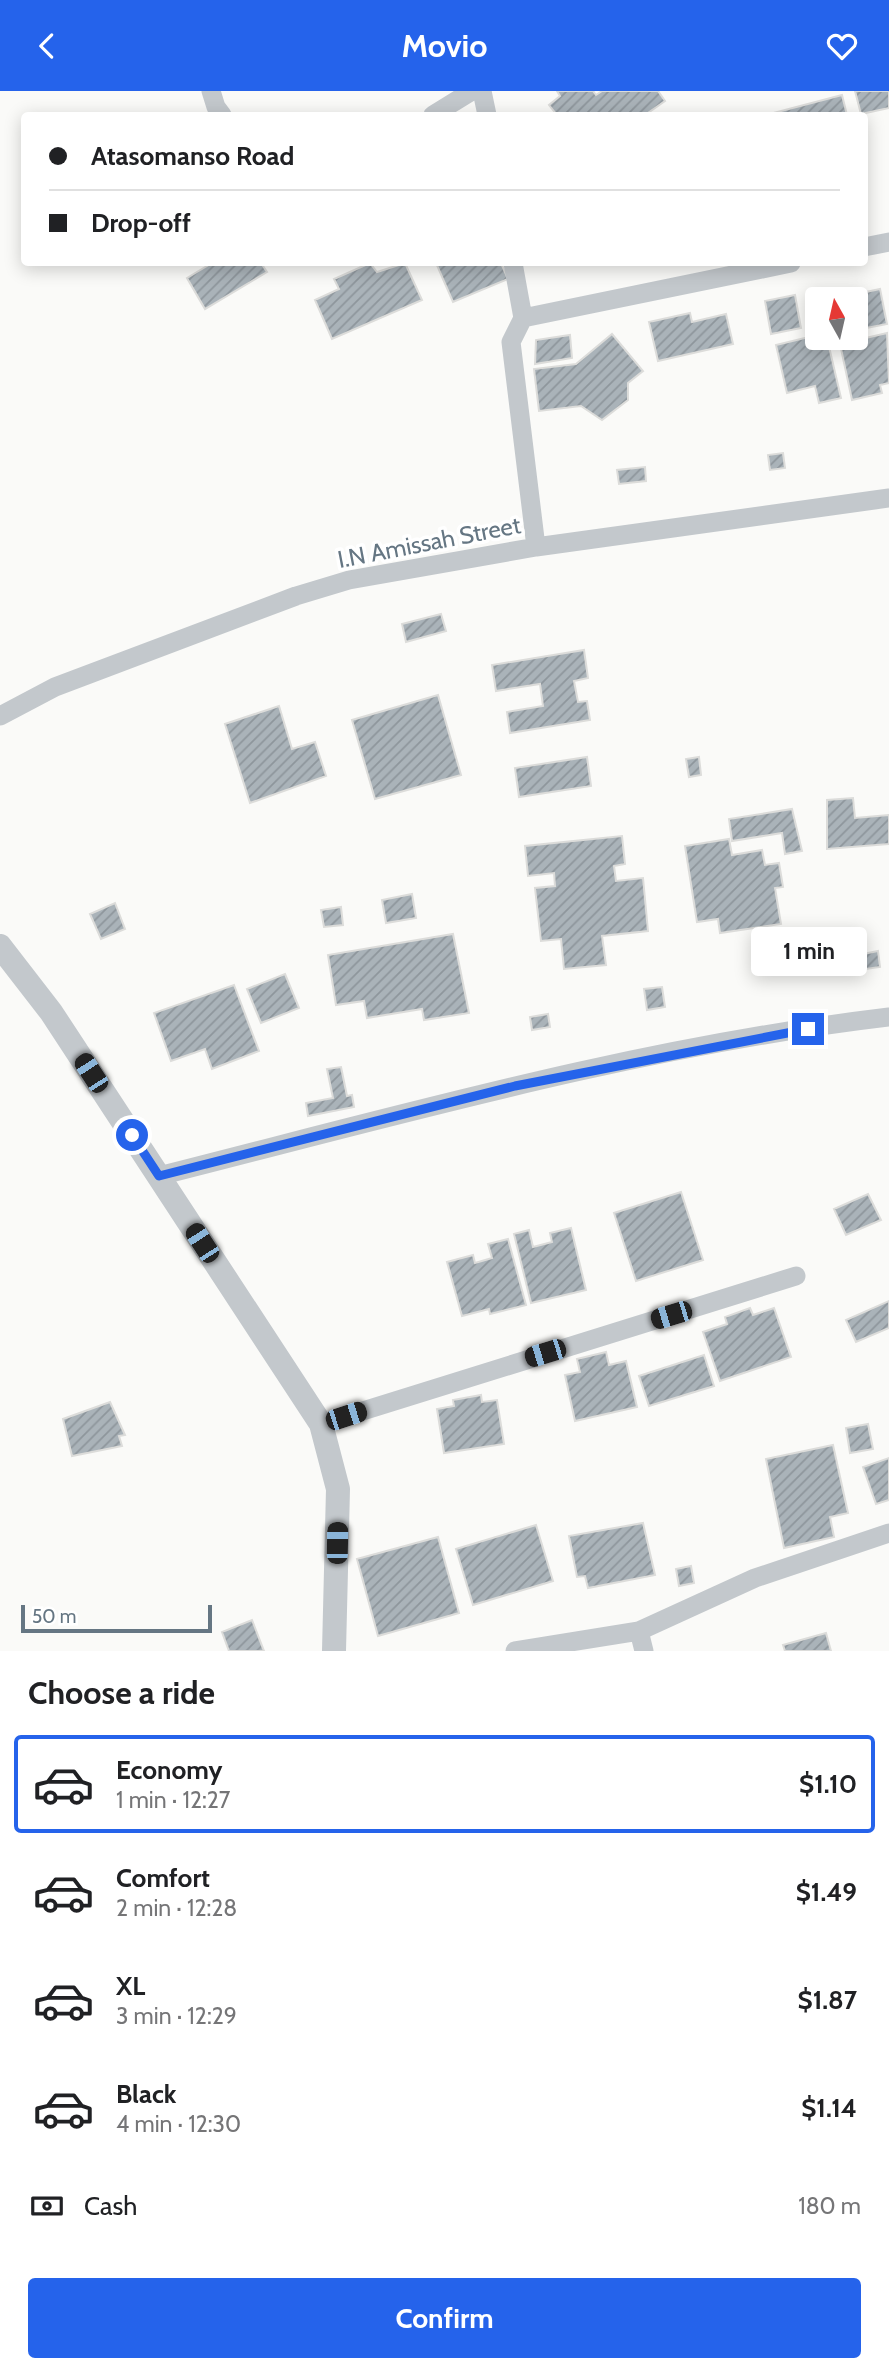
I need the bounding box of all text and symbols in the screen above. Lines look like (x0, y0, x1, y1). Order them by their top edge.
text: Movio (402, 26, 487, 65)
icon: back (28, 27, 66, 65)
icon: heart (823, 27, 861, 65)
text: Atasomanso Road (91, 140, 294, 172)
text: Drop-off (91, 207, 191, 239)
north arrow (805, 287, 868, 350)
map controls (805, 287, 868, 350)
street label: I.N Amissah Street (335, 510, 523, 574)
callout: 1 min (750, 927, 866, 977)
text: 1 min (783, 937, 835, 965)
route end (792, 1013, 824, 1045)
car (71, 1050, 112, 1096)
route start (116, 1119, 148, 1151)
car (182, 1220, 223, 1266)
car (648, 1299, 695, 1331)
car (522, 1337, 569, 1369)
car (323, 1400, 370, 1432)
car (327, 1522, 348, 1564)
scale bar (21, 1602, 212, 1634)
text: 50 m (32, 1605, 76, 1628)
text: Choose a ride (28, 1673, 215, 1712)
icon: car (32, 1753, 95, 1816)
text: Economy (116, 1754, 222, 1786)
text: $1.10 (799, 1768, 857, 1800)
text: 1 min · 12:27 (116, 1786, 230, 1814)
icon: car (32, 1861, 95, 1924)
text: Comfort (116, 1862, 210, 1894)
text: $1.49 (796, 1876, 857, 1908)
text: 2 min · 12:28 (116, 1894, 237, 1922)
icon: car (32, 1969, 95, 2032)
text: XL (116, 1970, 145, 2002)
text: $1.87 (798, 1984, 857, 2016)
text: 3 min · 12:29 (116, 2002, 237, 2030)
icon: car (32, 2077, 95, 2140)
text: Black (116, 2078, 176, 2110)
text: $1.14 (801, 2092, 857, 2124)
text: 4 min · 12:30 (116, 2110, 241, 2138)
icon: cash (28, 2187, 66, 2225)
text: Cash (84, 2190, 137, 2222)
text: 180 m (798, 2192, 861, 2220)
button: Confirm (28, 2278, 861, 2358)

